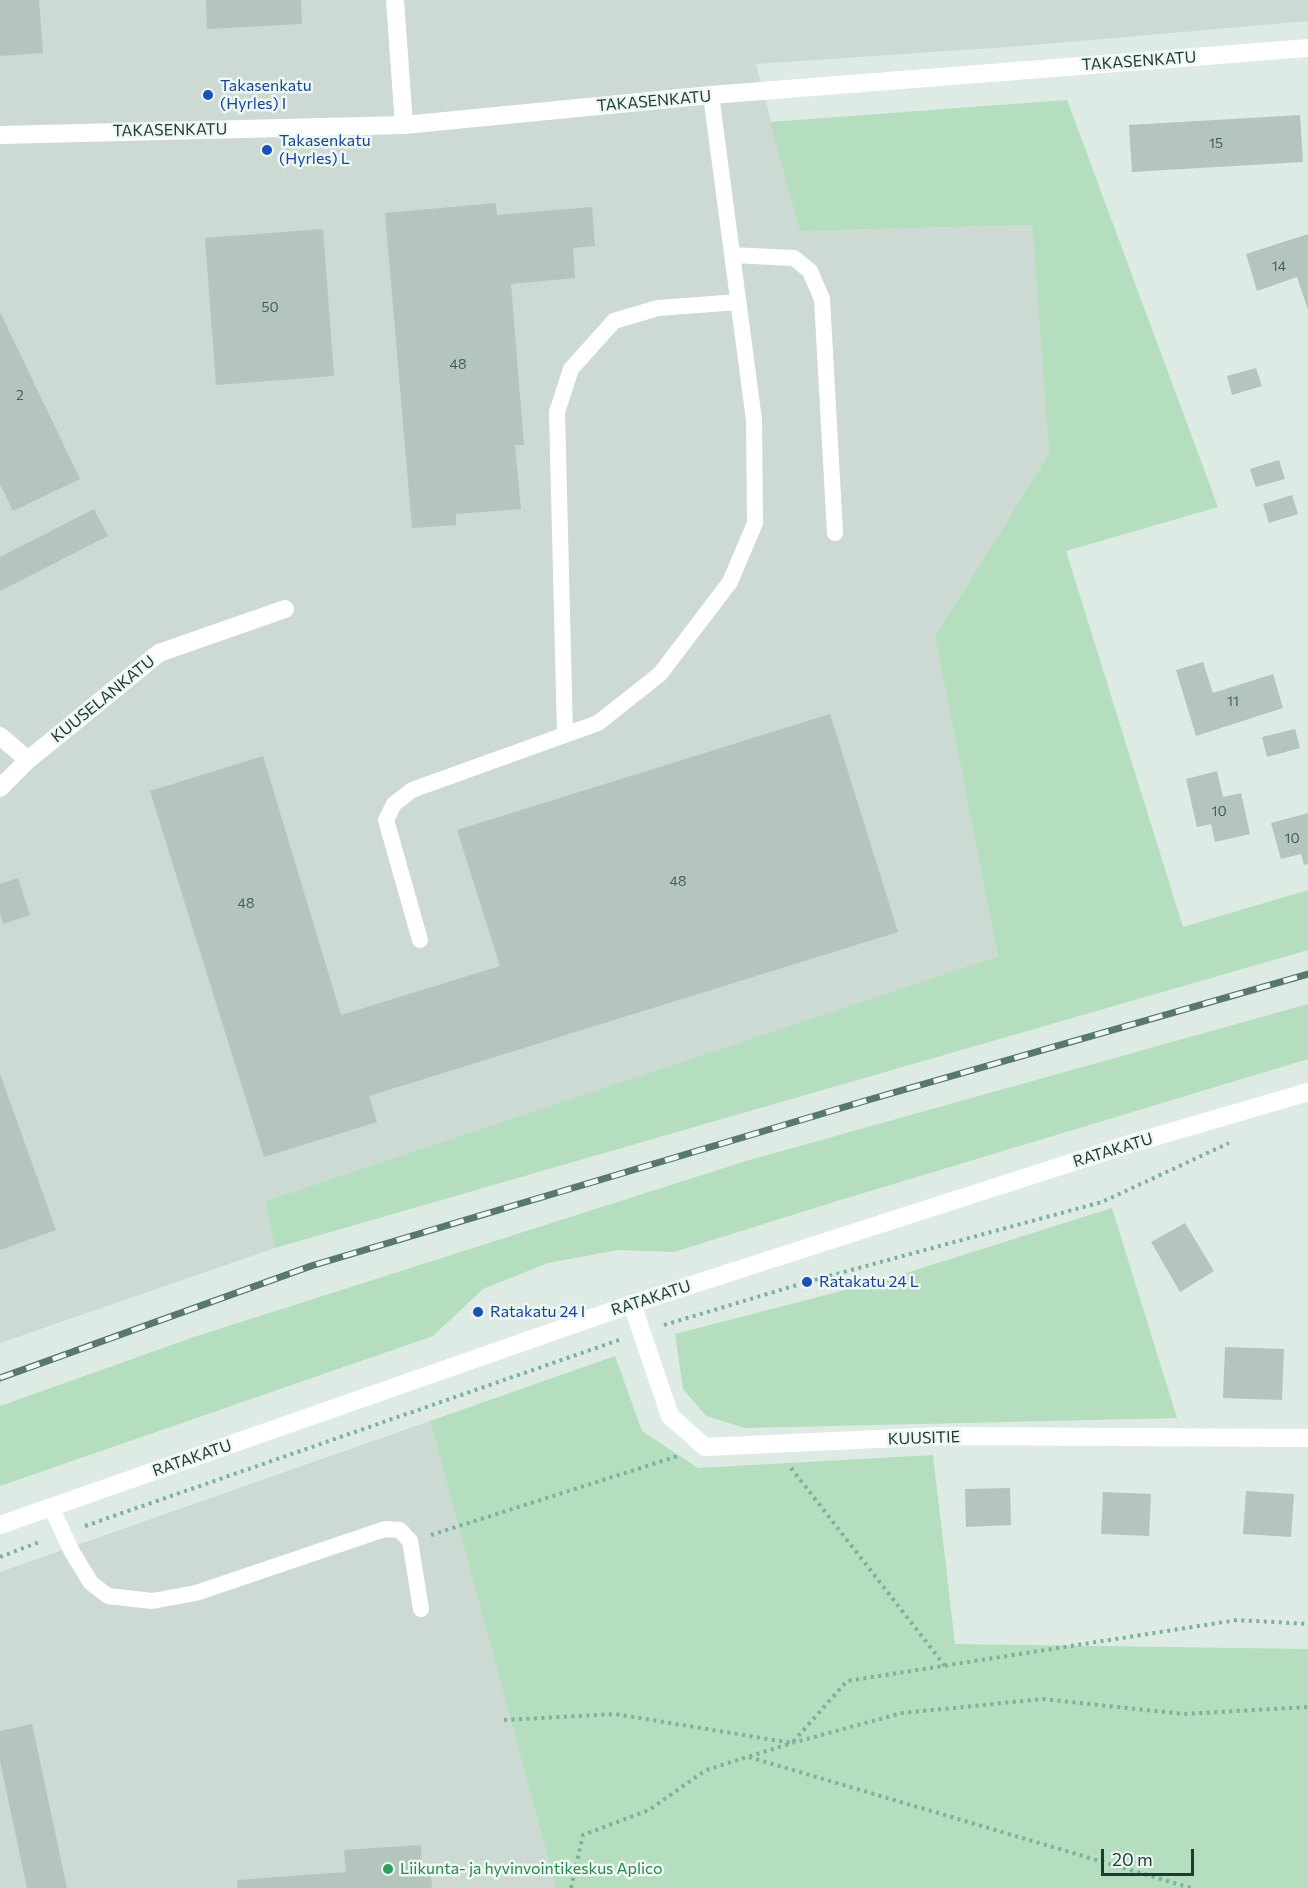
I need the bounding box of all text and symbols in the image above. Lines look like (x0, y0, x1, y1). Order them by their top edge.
street label: TAKASENKATU (1081, 47, 1197, 75)
place label: Takasenkatu (Hyrles) I (220, 76, 312, 114)
street label: TAKASENKATU (596, 86, 712, 116)
marker: Takasenkatu (Hyrles) I (201, 88, 215, 102)
street label: TAKASENKATU (112, 119, 228, 141)
place label: Takasenkatu (Hyrles) L (279, 131, 371, 169)
house number: 15 (1209, 135, 1223, 151)
marker: Takasenkatu (Hyrles) L (260, 143, 274, 157)
house number: 14 (1272, 258, 1286, 274)
house number: 50 (261, 299, 279, 315)
house number: 48 (450, 356, 466, 372)
house number: 2 (16, 387, 24, 403)
street label: KUUSELANKATU (47, 651, 159, 747)
house number: 11 (1227, 693, 1239, 709)
house number: 10 (1211, 803, 1227, 819)
house number: 10 (1284, 830, 1300, 846)
house number: 48 (670, 873, 686, 889)
house number: 48 (238, 895, 254, 911)
street label: RATAKATU (1071, 1129, 1155, 1171)
place label: Ratakatu 24 L (819, 1272, 919, 1292)
marker: Ratakatu 24 L (800, 1275, 814, 1289)
street label: RATAKATU (609, 1276, 693, 1320)
place label: Ratakatu 24 I (490, 1302, 585, 1322)
marker: Ratakatu 24 I (471, 1305, 485, 1319)
street label: KUUSITIE (888, 1427, 960, 1449)
street label: RATAKATU (150, 1435, 234, 1481)
scale bar (1104, 1837, 1197, 1875)
text: 20 m (1112, 1848, 1153, 1870)
place label: Liikunta- ja hyvinvointikeskus Aplico (400, 1859, 663, 1879)
marker: Liikunta- ja hyvinvointikeskus Aplico (381, 1862, 395, 1876)

